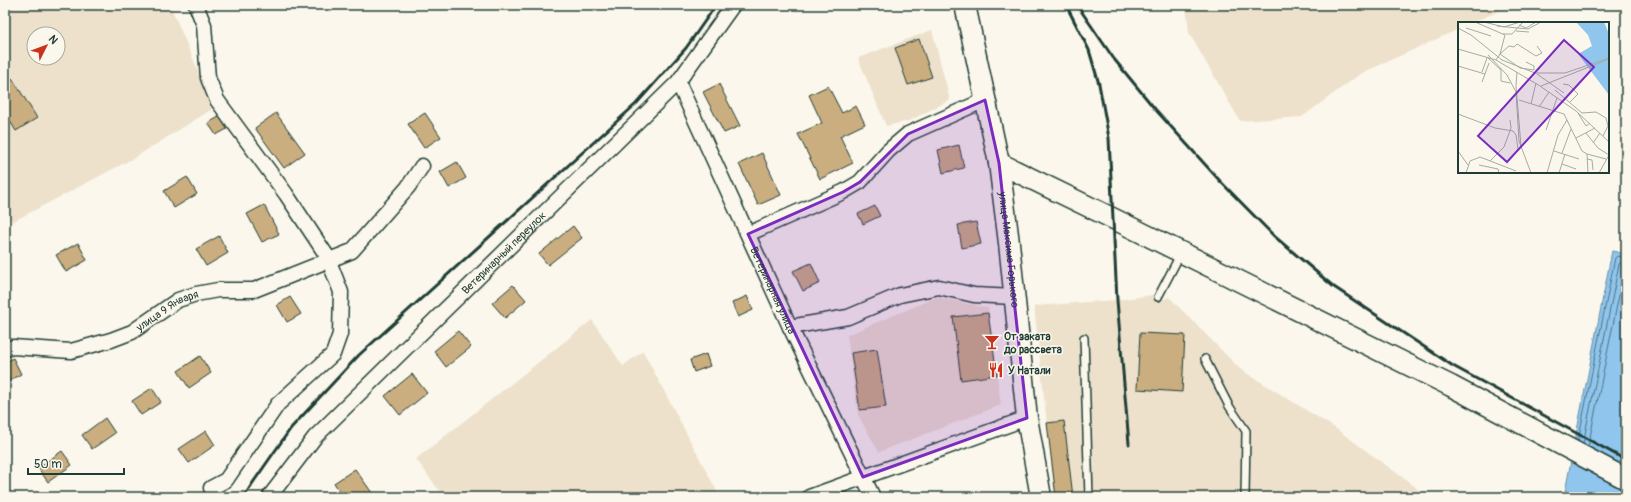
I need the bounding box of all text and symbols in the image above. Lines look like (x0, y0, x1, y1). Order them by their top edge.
inset map (1458, 22, 1609, 173)
north arrow (26, 26, 66, 66)
text: N (46, 33, 61, 47)
street label: улица Максима Горького (996, 190, 1022, 309)
street label: Ветеринарный переулок (459, 209, 549, 297)
street label: Ветеринарная улица (747, 245, 798, 336)
street label: улица 9 Января (133, 288, 200, 335)
place label: От заката до рассвета (1003, 330, 1062, 356)
bar icon: От заката до рассвета (983, 333, 1001, 351)
restaurant icon: У Натали (987, 361, 1005, 379)
place label: У Натали (1008, 364, 1050, 377)
scale bar (28, 450, 124, 476)
text: 50 m (34, 457, 62, 472)

